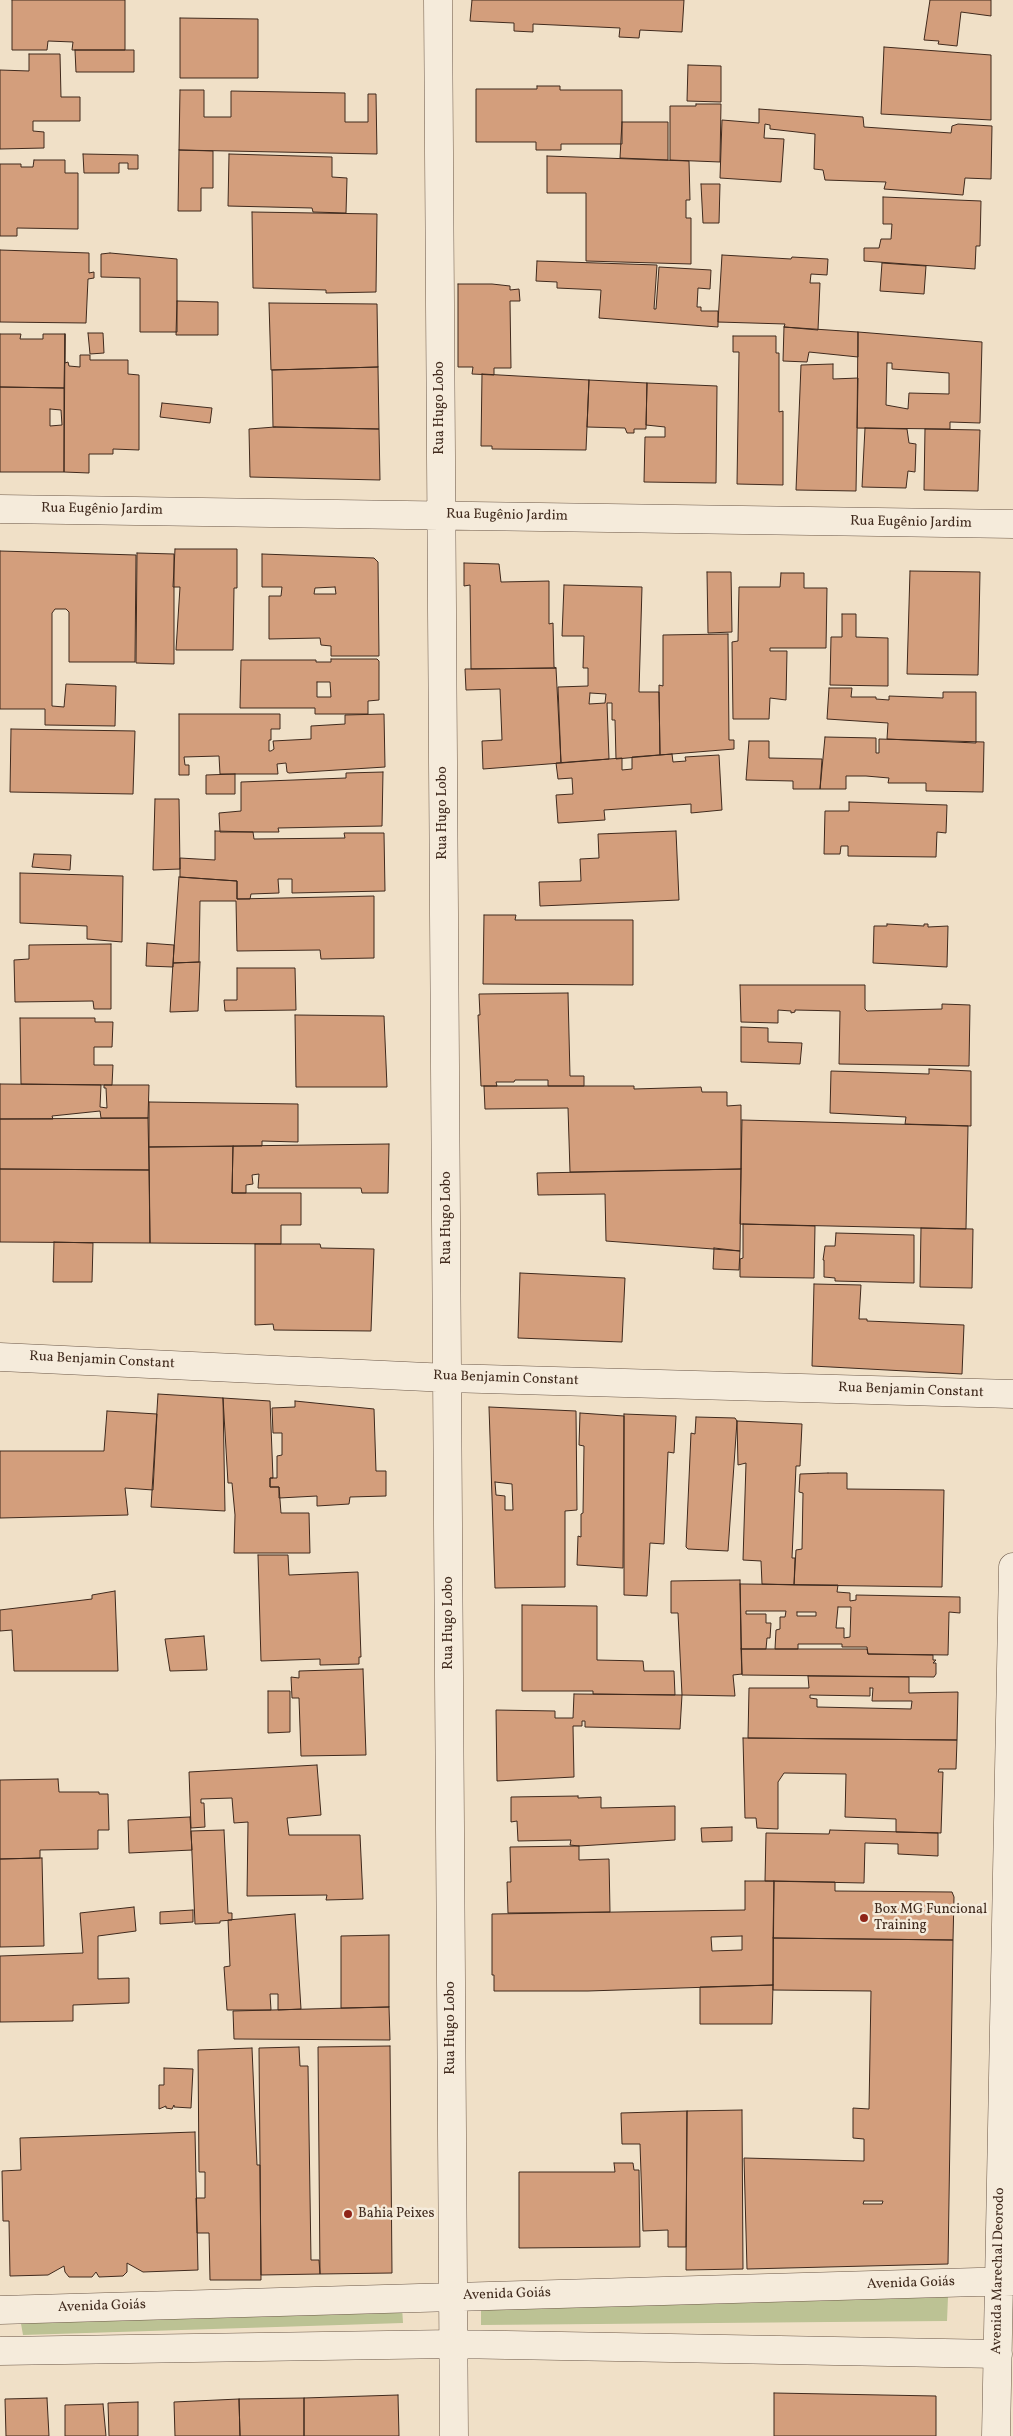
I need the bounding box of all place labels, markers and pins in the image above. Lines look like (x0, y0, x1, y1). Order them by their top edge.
place label: Box MG Funcional Training (874, 1902, 987, 1934)
marker: Box MG Funcional Training (858, 1912, 870, 1924)
place label: Bahia Peixes (358, 2206, 434, 2222)
marker: Bahia Peixes (342, 2208, 354, 2220)

